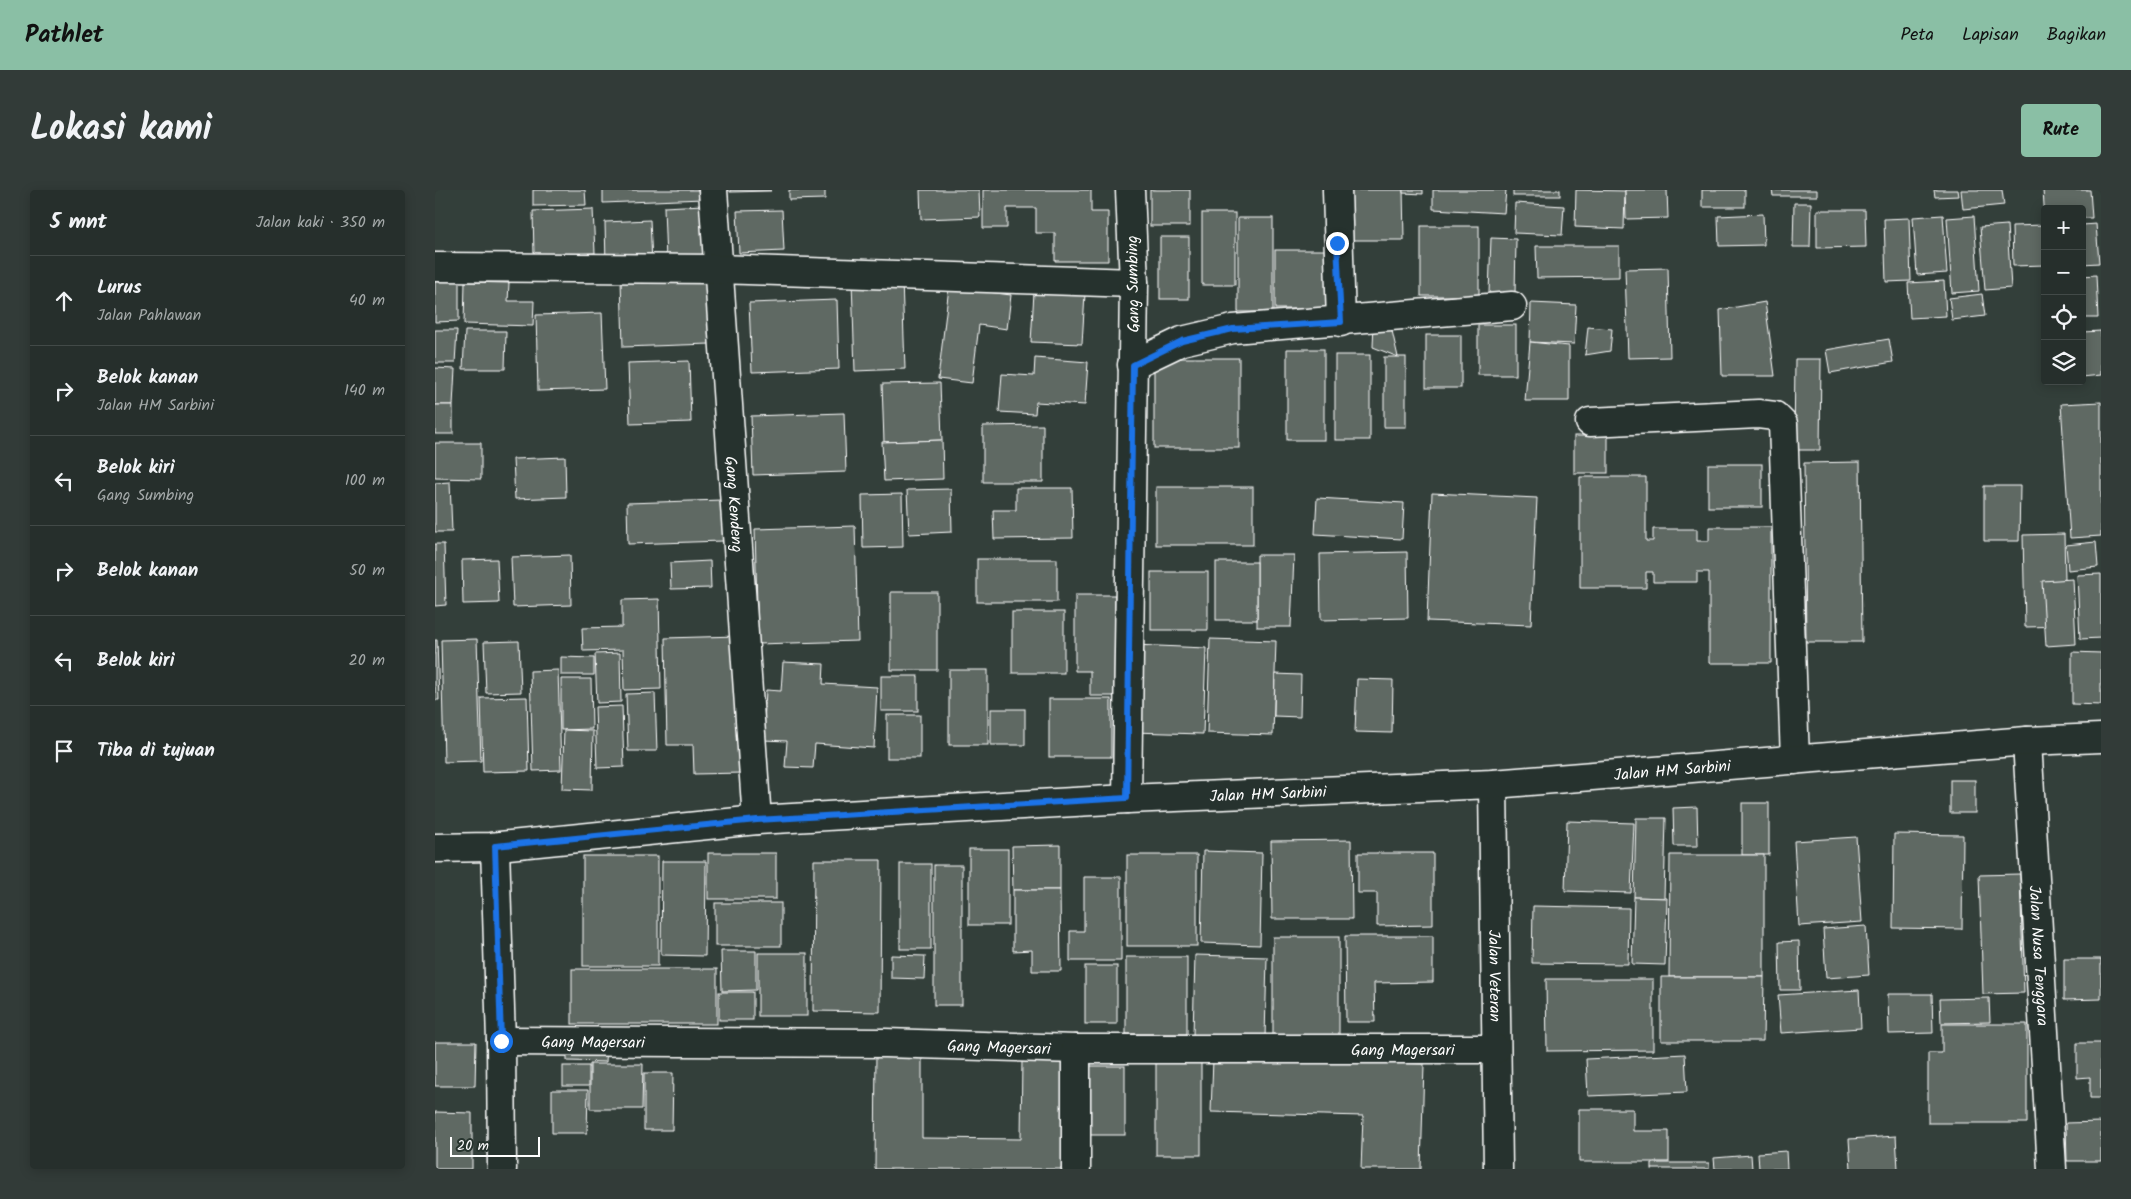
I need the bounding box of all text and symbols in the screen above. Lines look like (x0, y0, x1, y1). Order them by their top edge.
text: Pathlet (25, 16, 104, 55)
text: Peta (1901, 21, 1934, 50)
text: Lapisan (1962, 21, 2019, 50)
text: Bagikan (2047, 21, 2106, 50)
text: Lokasi kami (30, 102, 212, 158)
button: Rute (2021, 104, 2101, 157)
map controls (2041, 205, 2086, 385)
button: + (2041, 205, 2086, 250)
text: 5 mnt (50, 206, 107, 239)
text: Jalan kaki · 350 m (256, 210, 385, 235)
route end (1326, 232, 1349, 255)
street label: Gang Sumbing (1120, 235, 1147, 333)
button: − (2041, 250, 2086, 295)
text: Lurus (97, 273, 142, 303)
icon: ahead (50, 287, 78, 315)
text: 40 m (349, 288, 385, 313)
button: locate (2041, 295, 2086, 340)
text: Jalan Pahlawan (97, 303, 201, 328)
button: layers (2041, 340, 2086, 385)
text: Belok kanan (97, 363, 198, 393)
icon: right (50, 377, 78, 405)
text: 140 m (344, 378, 385, 403)
text: Jalan HM Sarbini (97, 393, 214, 418)
text: Belok kiri (97, 453, 175, 483)
street label: Gang Kendeng (718, 455, 749, 553)
icon: left (50, 467, 78, 495)
text: 100 m (345, 468, 385, 493)
text: Gang Sumbing (97, 483, 194, 508)
text: Belok kanan (97, 556, 198, 586)
icon: right (50, 557, 78, 585)
text: 50 m (349, 558, 385, 583)
text: Belok kiri (97, 646, 175, 676)
icon: left (50, 647, 78, 675)
text: 20 m (349, 648, 385, 673)
text: Tiba di tujuan (97, 736, 215, 766)
icon: arrive (50, 737, 78, 765)
street label: Jalan HM Sarbini (1613, 754, 1733, 788)
street label: Jalan HM Sarbini (1209, 780, 1328, 810)
street label: Jalan Nusa Tenggara (2021, 885, 2055, 1027)
street label: Jalan Veteran (1481, 930, 1507, 1022)
route start (490, 1030, 513, 1053)
street label: Gang Magersari (541, 1030, 646, 1056)
street label: Gang Magersari (947, 1034, 1052, 1062)
street label: Gang Magersari (1351, 1038, 1456, 1063)
scale bar (450, 1134, 540, 1157)
text: 20 m (457, 1135, 489, 1157)

